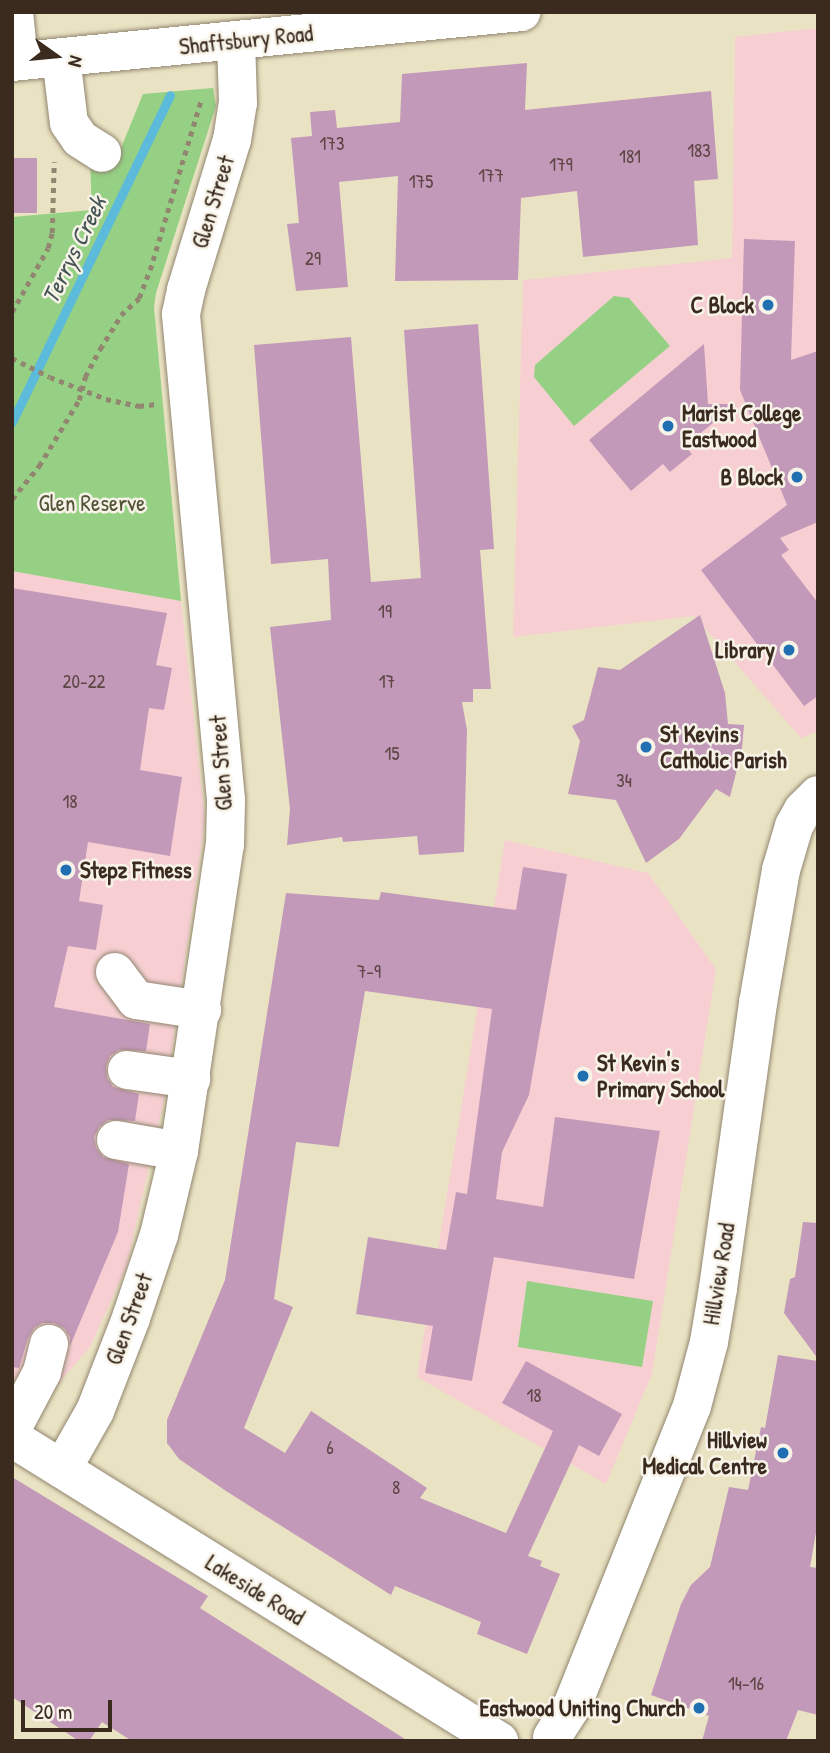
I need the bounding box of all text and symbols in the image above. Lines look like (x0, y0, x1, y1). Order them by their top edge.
street label: Shaftsbury Road (178, 19, 314, 61)
north arrow (21, 21, 91, 91)
text: N (62, 53, 90, 70)
house number: 173 (320, 133, 344, 155)
house number: 183 (687, 140, 711, 162)
house number: 181 (619, 146, 641, 168)
street label: Glen Street (186, 152, 240, 252)
house number: 179 (549, 154, 573, 176)
house number: 177 (478, 165, 504, 187)
house number: 175 (409, 171, 433, 193)
water label: Terrys Creek (36, 192, 112, 308)
house number: 29 (305, 248, 321, 270)
place label: C Block (691, 291, 754, 319)
marker: C Block (760, 297, 776, 313)
place label: Marist College Eastwood (682, 399, 801, 453)
marker: Marist College Eastwood (660, 418, 676, 434)
place label: B Block (721, 463, 783, 491)
marker: B Block (789, 469, 805, 485)
park label: Glen Reserve (39, 489, 145, 517)
house number: 19 (378, 601, 392, 623)
place label: Library (715, 636, 775, 664)
marker: Library (781, 642, 797, 658)
house number: 20-22 (63, 671, 105, 693)
house number: 17 (379, 671, 395, 693)
street label: Glen Street (204, 714, 238, 812)
place label: St Kevins Catholic Parish (660, 720, 787, 774)
marker: St Kevins Catholic Parish (638, 739, 654, 755)
house number: 15 (385, 743, 399, 765)
house number: 34 (616, 770, 632, 792)
house number: 18 (62, 791, 78, 813)
place label: Stepz Fitness (80, 856, 192, 884)
marker: Stepz Fitness (58, 862, 74, 878)
house number: 7-9 (357, 961, 381, 983)
place label: St Kevin's Primary School (597, 1049, 724, 1103)
marker: St Kevin's Primary School (575, 1068, 591, 1084)
street label: Hillview Road (697, 1221, 741, 1327)
street label: Glen Street (100, 1269, 158, 1369)
house number: 18 (526, 1385, 542, 1407)
place label: Hillview Medical Centre (643, 1426, 767, 1480)
house number: 6 (326, 1437, 334, 1459)
marker: Hillview Medical Centre (773, 1443, 793, 1463)
house number: 8 (392, 1477, 400, 1499)
street label: Lakeside Road (200, 1549, 310, 1631)
house number: 14-16 (728, 1673, 764, 1695)
scale bar (24, 1686, 116, 1730)
place label: Eastwood Uniting Church (480, 1694, 685, 1722)
text: 20 m (34, 1697, 72, 1726)
marker: Eastwood Uniting Church (691, 1700, 707, 1716)

